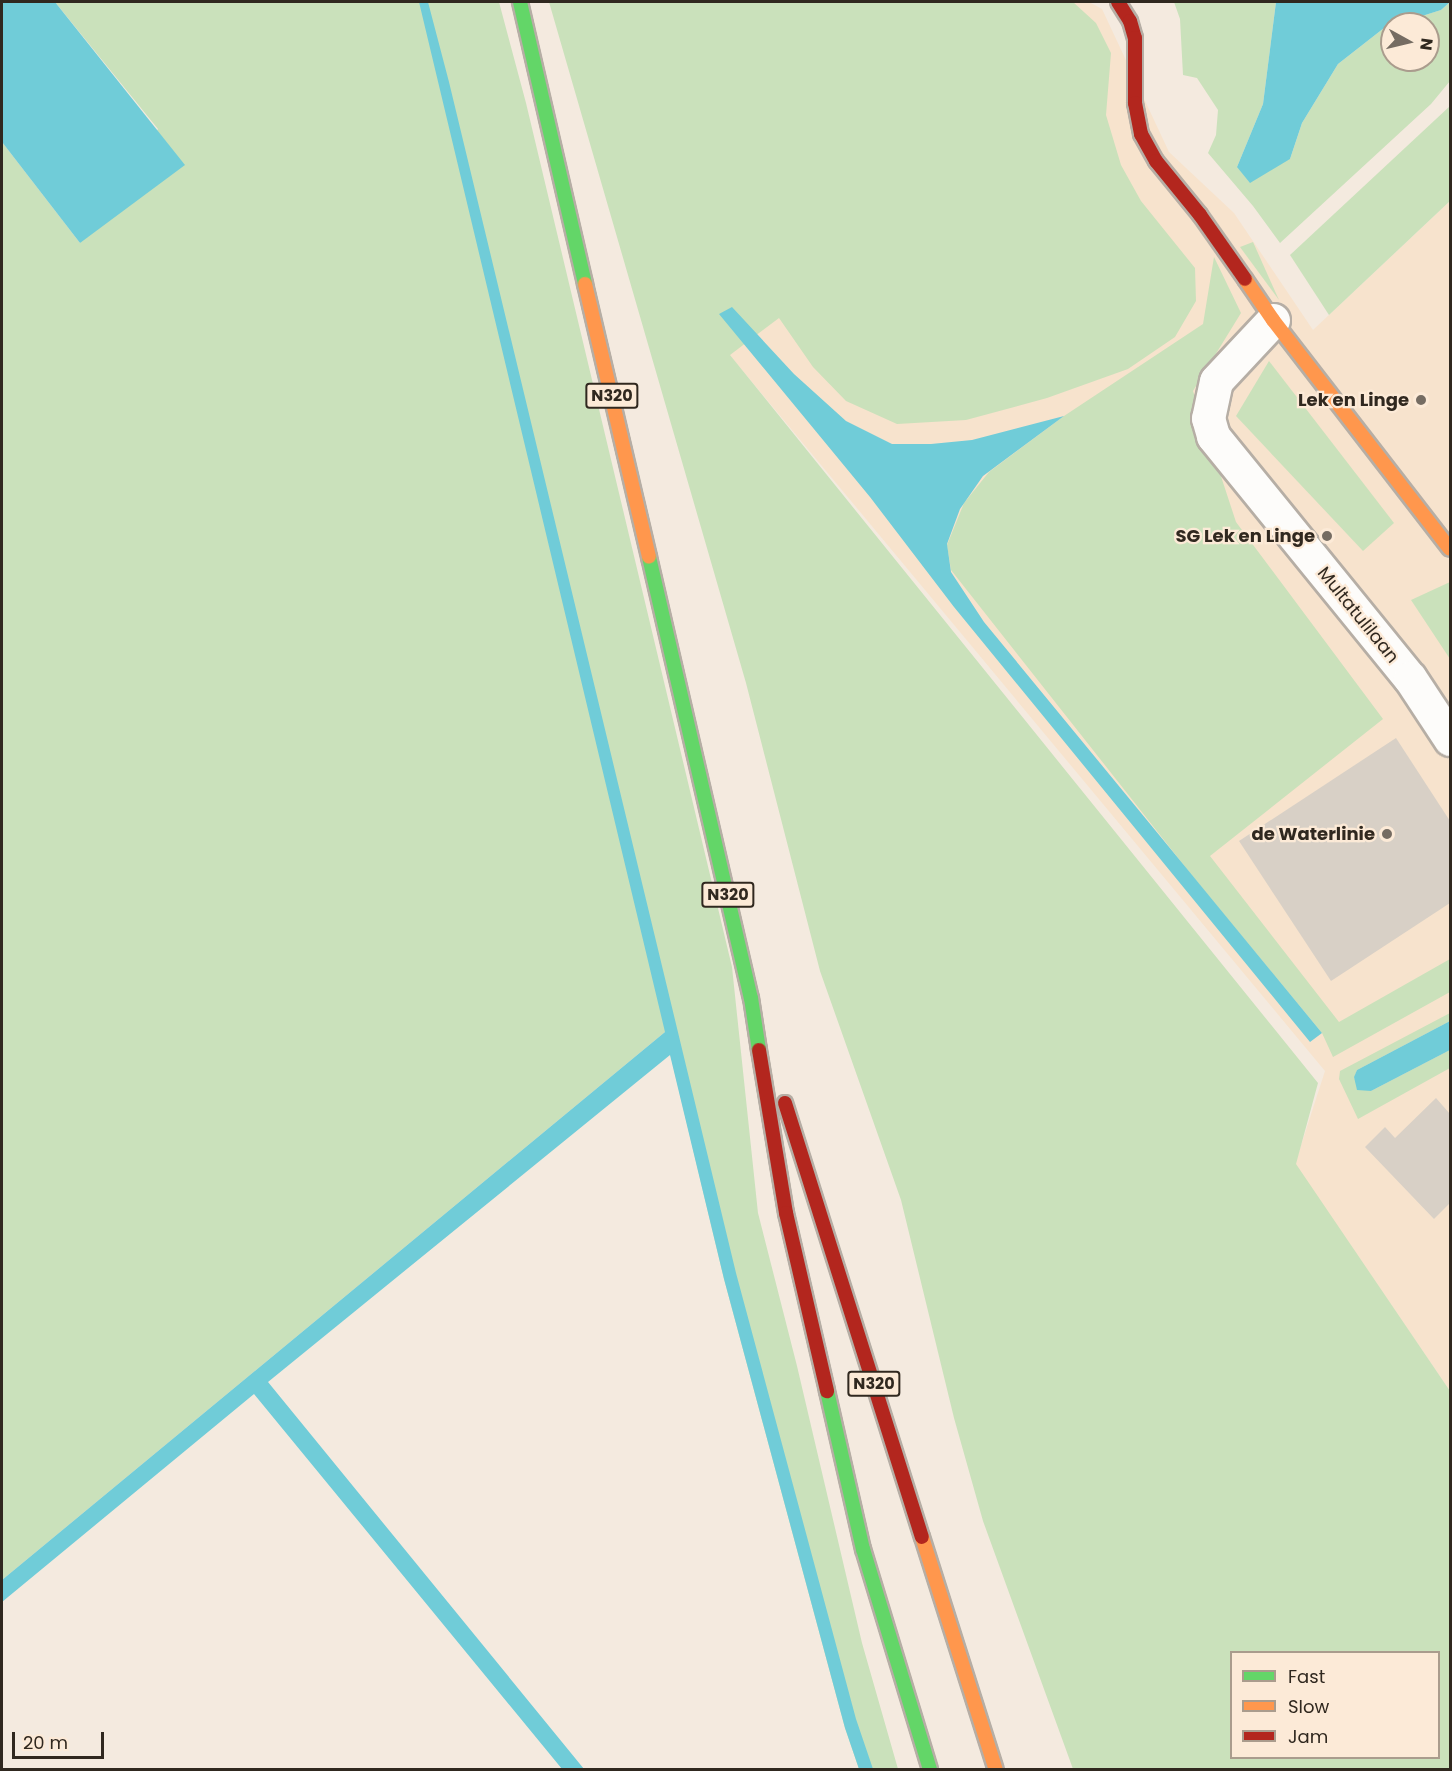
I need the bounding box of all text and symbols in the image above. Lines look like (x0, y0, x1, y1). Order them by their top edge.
north arrow (1380, 12, 1440, 72)
text: N (1414, 37, 1439, 52)
road number: N320 (585, 383, 639, 409)
place label: Lek en Linge (1298, 389, 1409, 411)
marker: Lek en Linge (1414, 393, 1428, 407)
place label: SG Lek en Linge (1175, 525, 1315, 547)
marker: SG Lek en Linge (1320, 529, 1334, 543)
street label: Multatulilaan (1313, 563, 1403, 667)
place label: de Waterlinie (1251, 823, 1375, 845)
marker: de Waterlinie (1380, 827, 1394, 841)
road number: N320 (701, 882, 755, 908)
road number: N320 (847, 1371, 901, 1397)
legend (1230, 1651, 1440, 1759)
text: Fast (1288, 1664, 1325, 1689)
text: Slow (1288, 1694, 1329, 1719)
scale bar (15, 1720, 106, 1758)
text: Jam (1288, 1724, 1328, 1749)
text: 20 m (23, 1730, 68, 1755)

